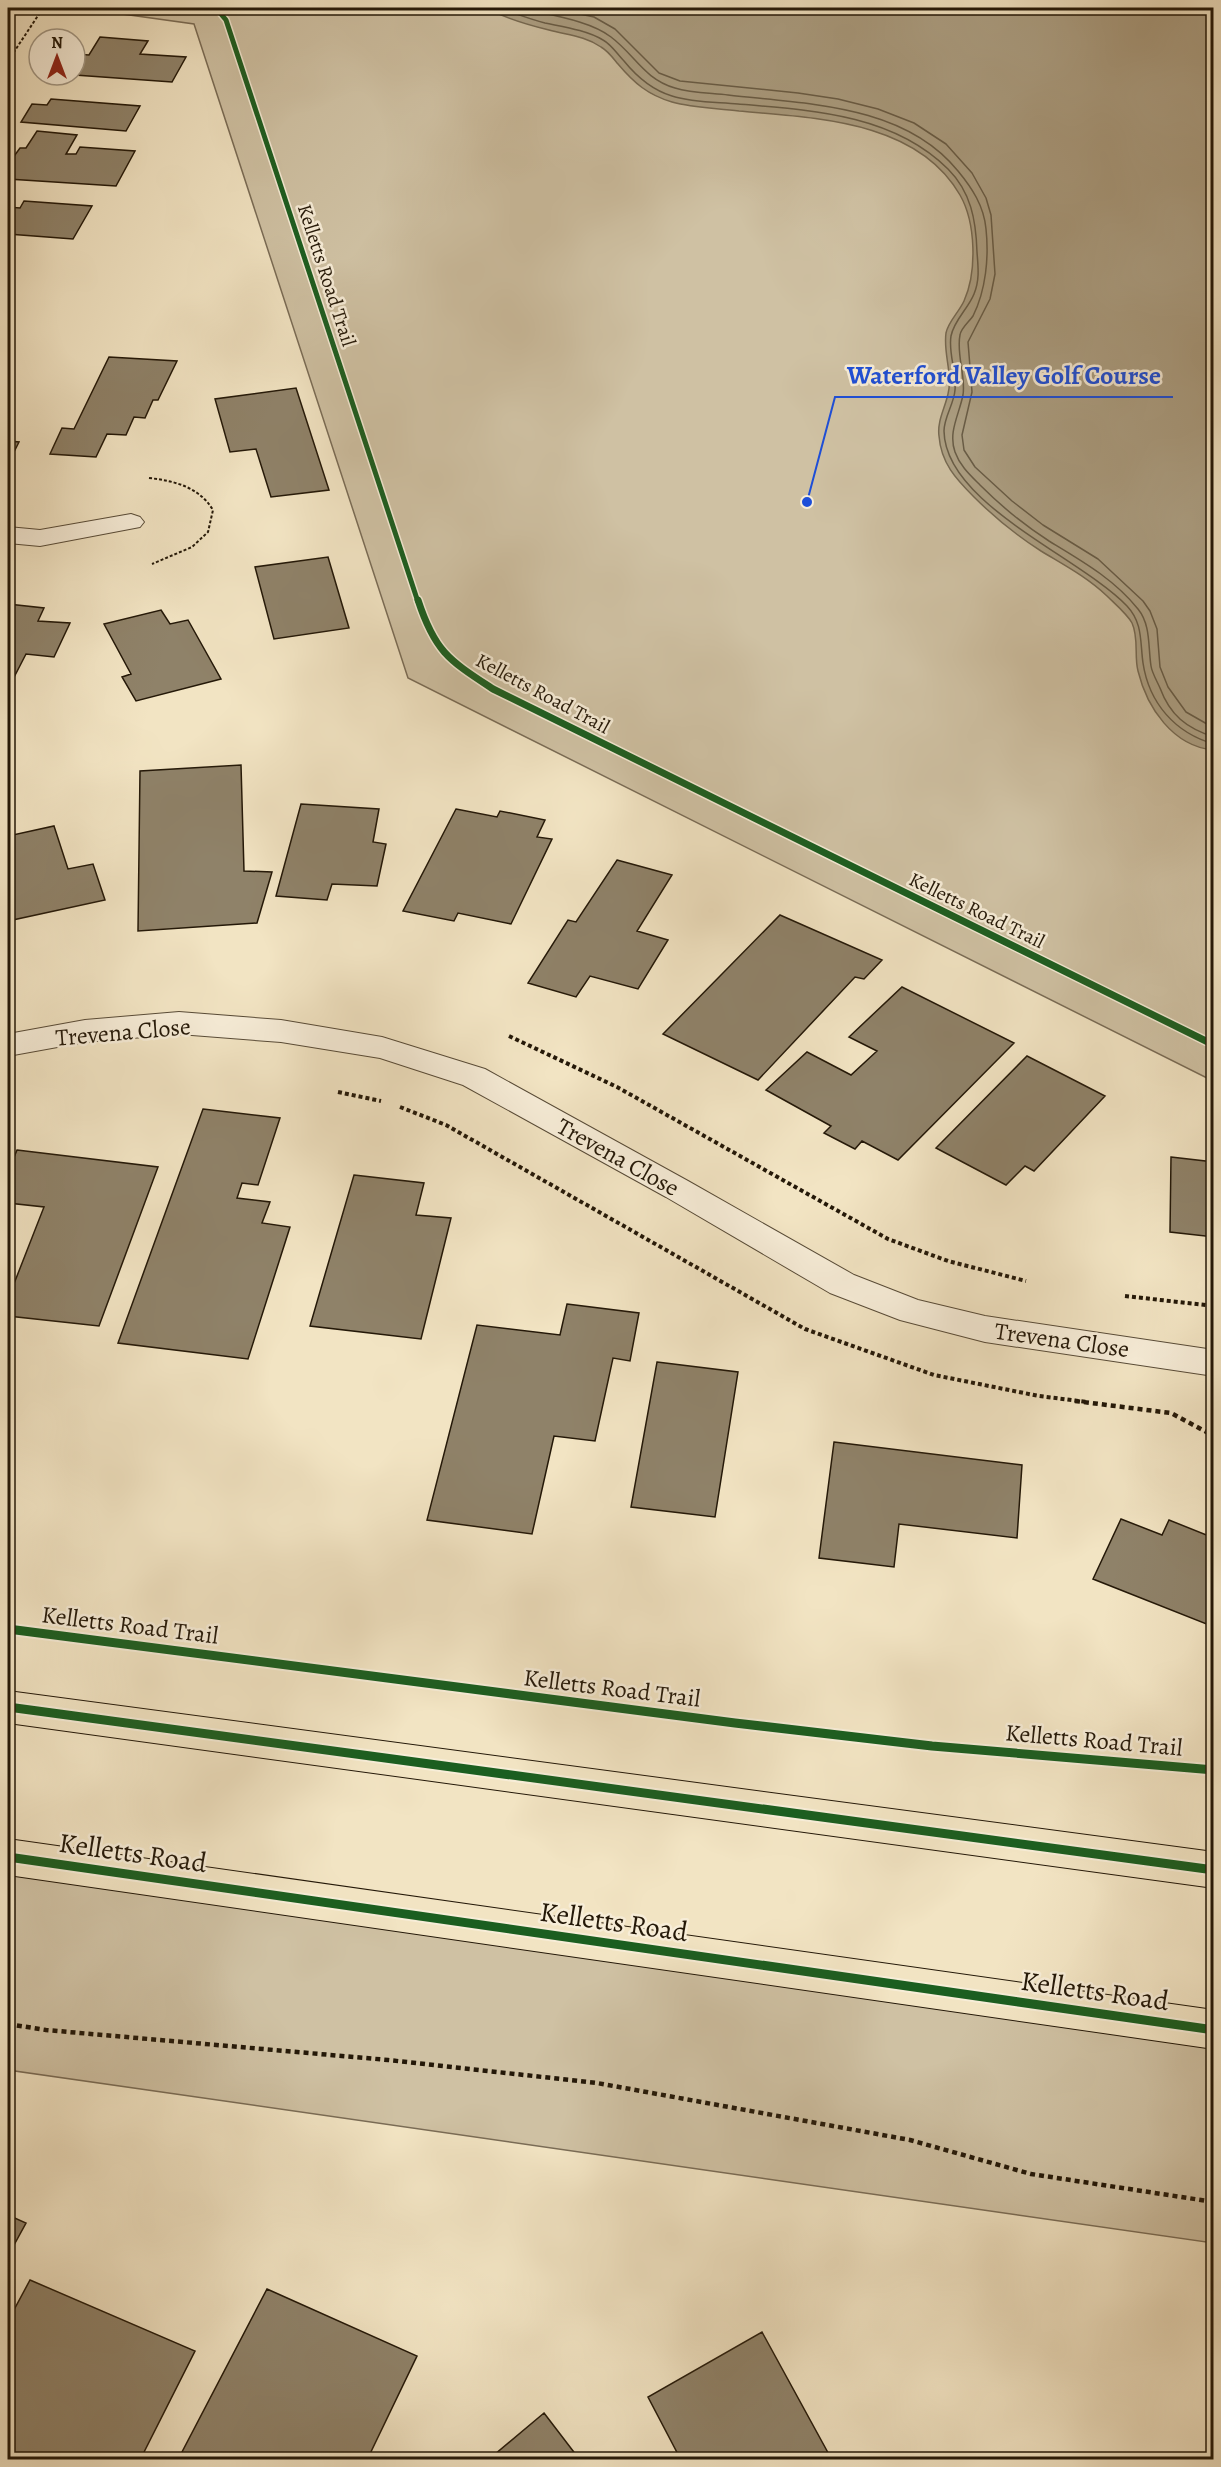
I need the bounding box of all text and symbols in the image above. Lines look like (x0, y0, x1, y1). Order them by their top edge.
north arrow (27, 27, 87, 87)
text: N (51, 32, 63, 54)
street label: Kelletts Road Trail (291, 201, 362, 350)
callout: Waterford Valley Golf Course (835, 353, 1173, 397)
text: Waterford Valley Golf Course (846, 358, 1161, 393)
street label: Kelletts Road Trail (471, 647, 615, 740)
street label: Kelletts Road Trail (904, 866, 1049, 955)
street label: Trevena Close (54, 1010, 192, 1054)
street label: Trevena Close (551, 1110, 685, 1204)
street label: Trevena Close (993, 1315, 1131, 1365)
street label: Kelletts Road Trail (40, 1598, 220, 1652)
street label: Kelletts Road Trail (522, 1661, 702, 1715)
street label: Kelletts Road Trail (1004, 1716, 1184, 1764)
street label: Kelletts Road (56, 1824, 210, 1882)
street label: Kelletts Road (537, 1893, 691, 1951)
street label: Kelletts Road (1018, 1962, 1172, 2020)

